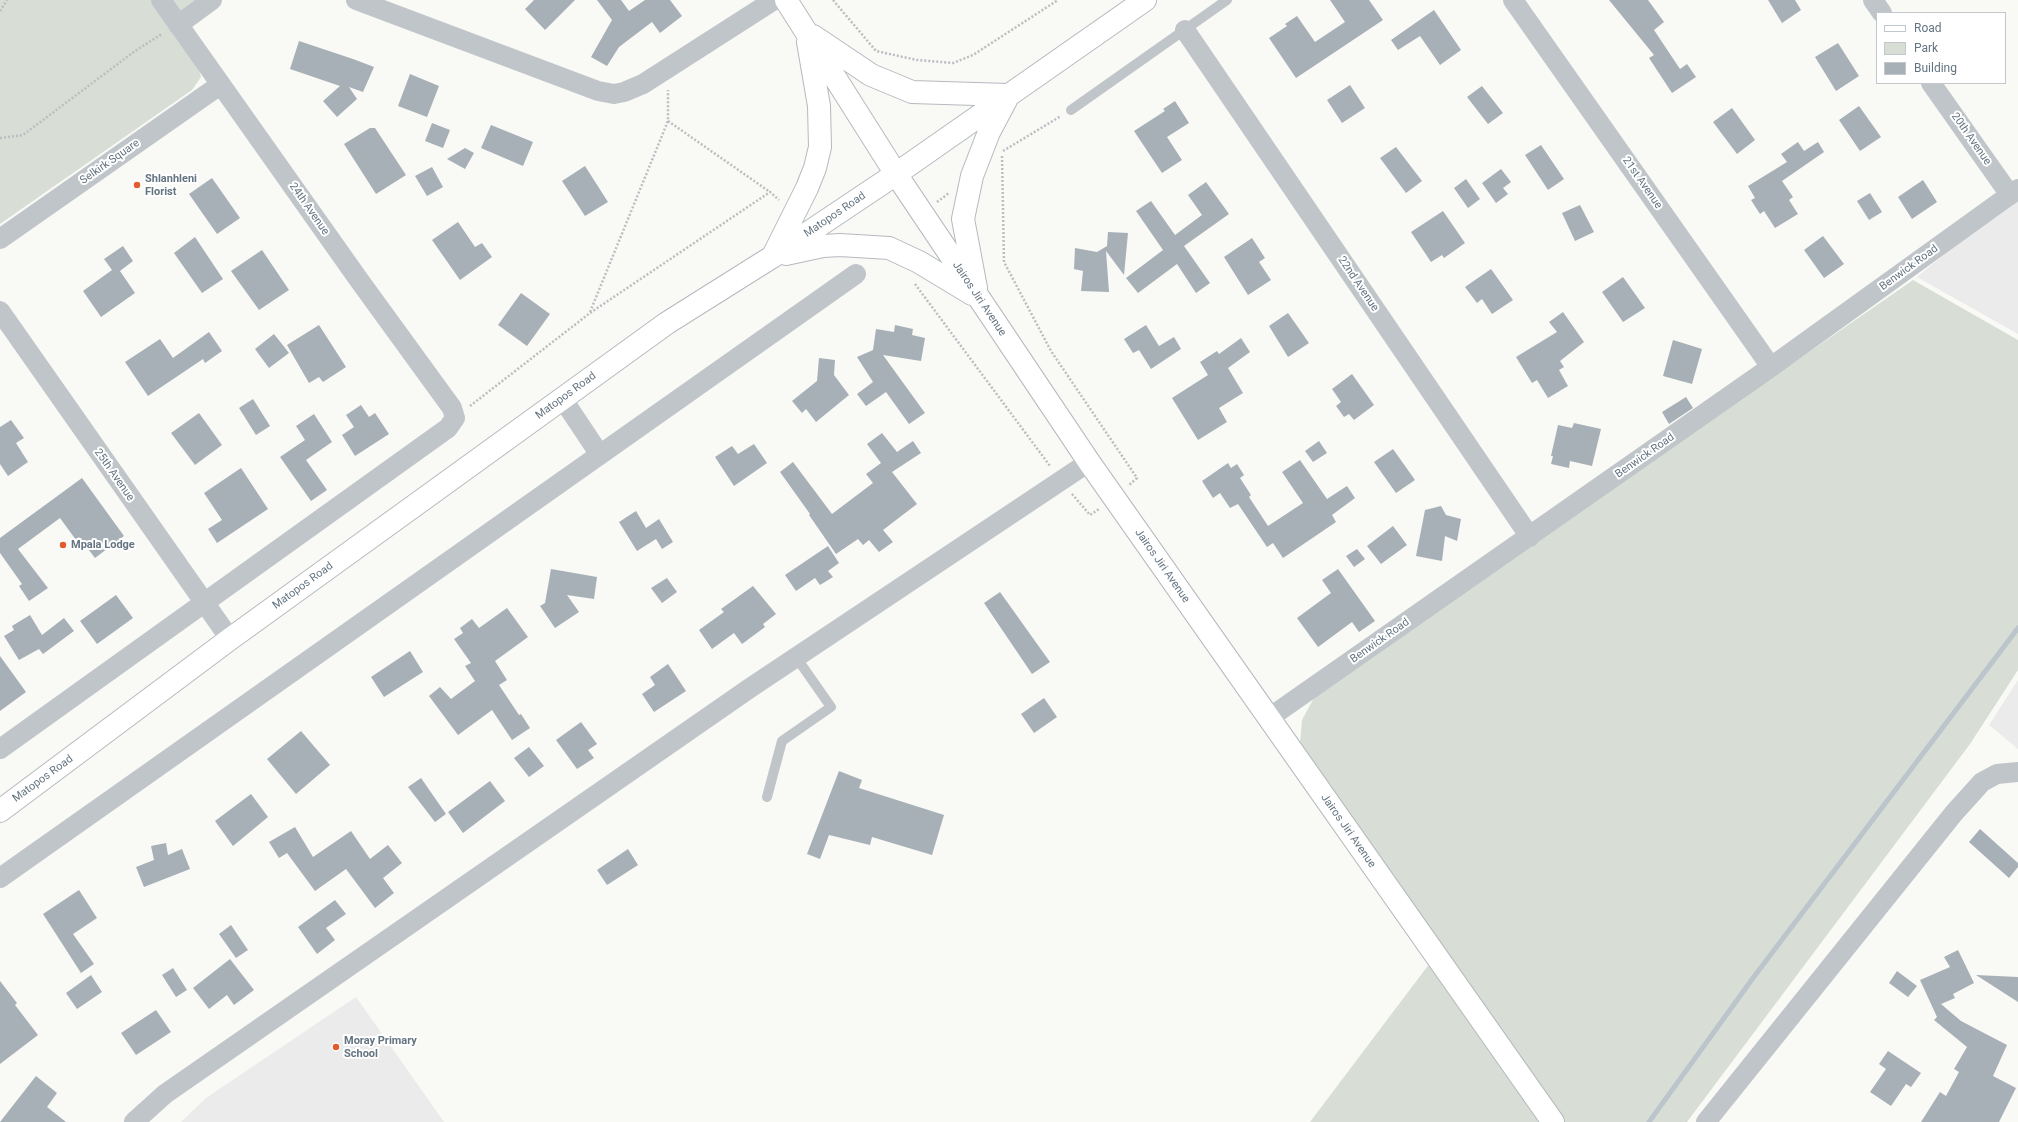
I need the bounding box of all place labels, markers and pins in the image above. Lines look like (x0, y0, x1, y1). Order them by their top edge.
place label: Shlanhleni Florist (145, 172, 197, 198)
marker: Shlanhleni Florist (132, 180, 142, 190)
place label: Mpala Lodge (71, 538, 135, 552)
marker: Mpala Lodge (58, 540, 68, 550)
place label: Moray Primary School (344, 1034, 417, 1060)
marker: Moray Primary School (331, 1042, 341, 1052)

